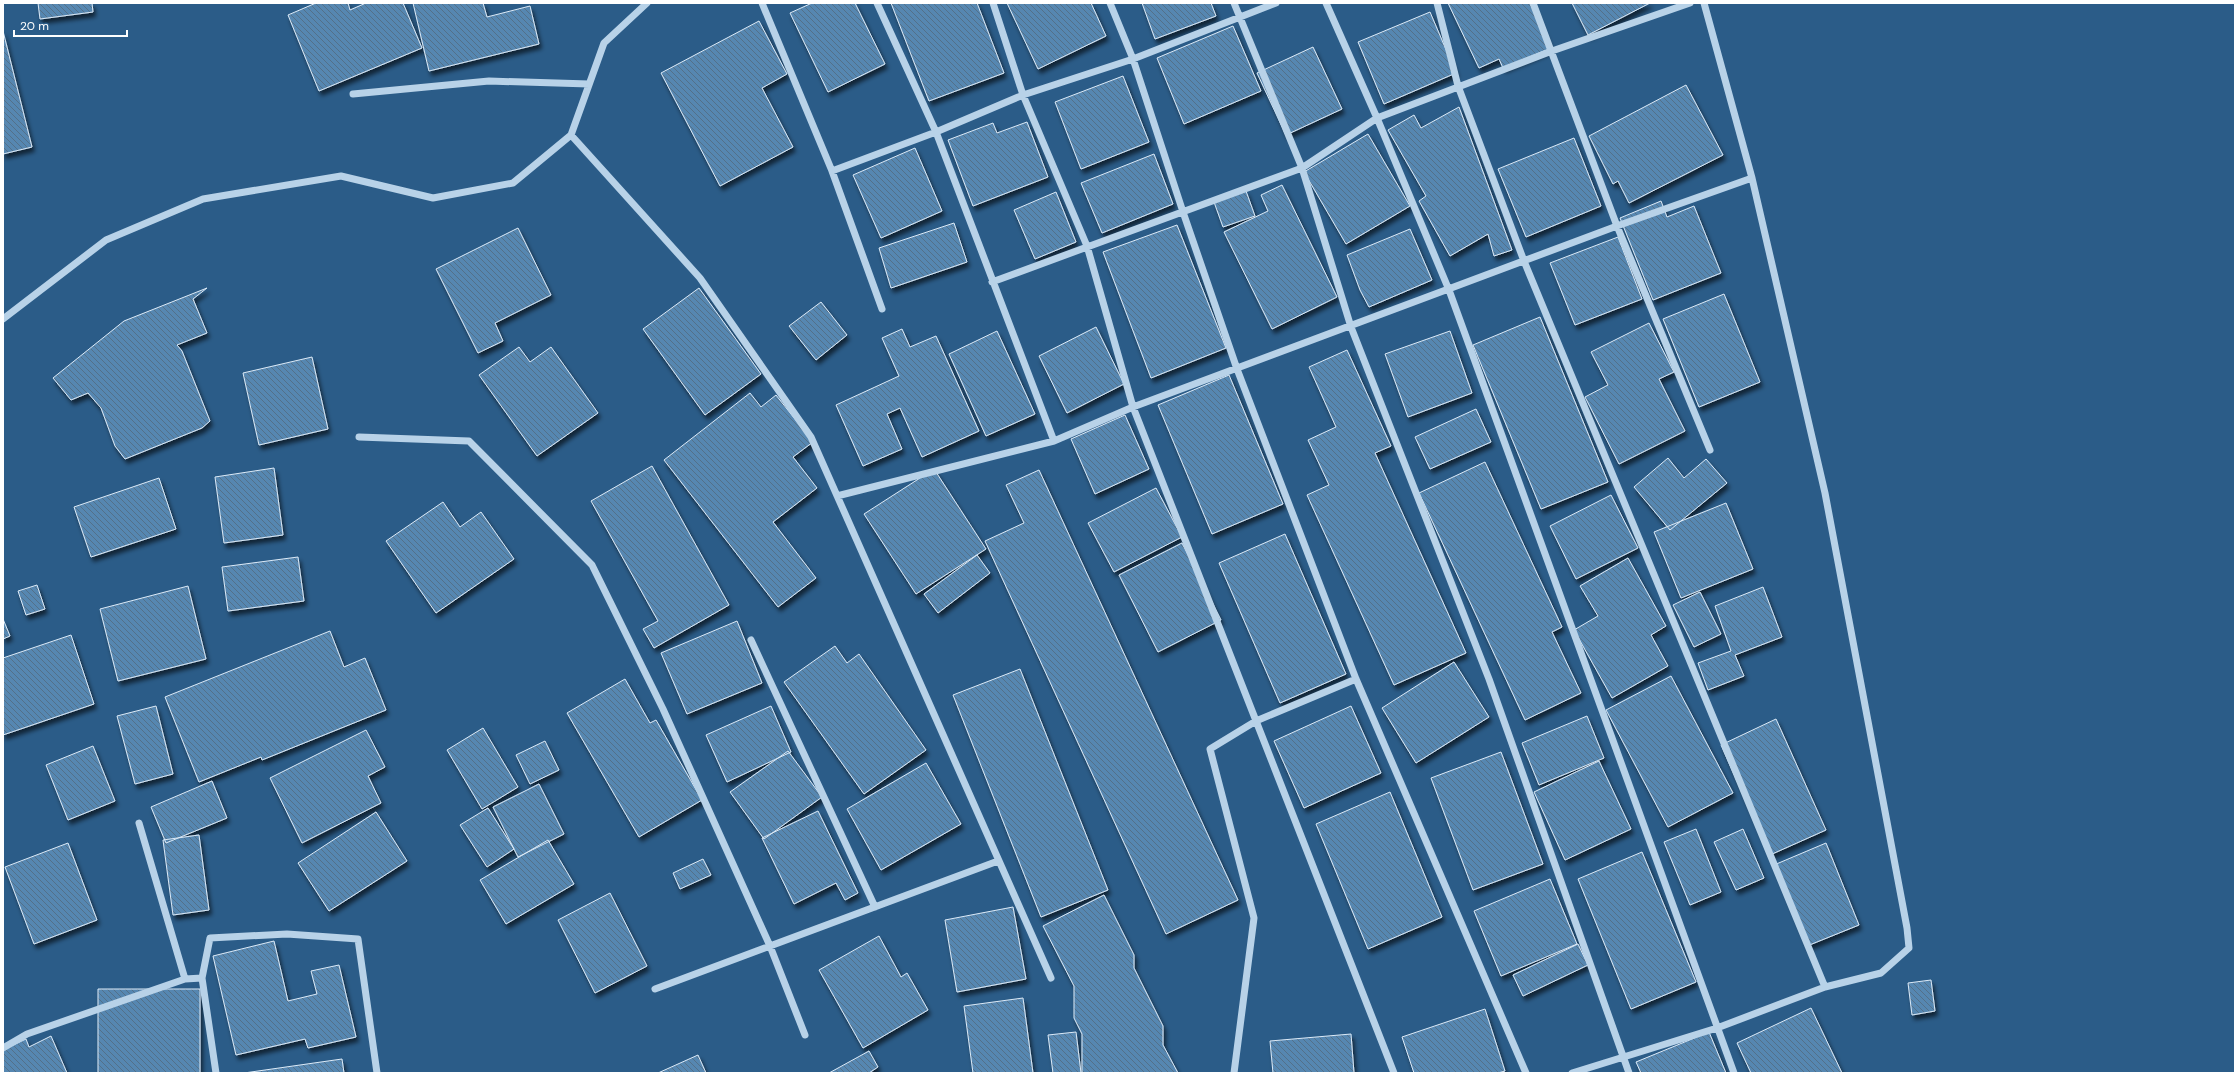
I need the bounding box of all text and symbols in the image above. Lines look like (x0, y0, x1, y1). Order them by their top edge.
scale bar (14, 12, 127, 38)
text: 20 m (20, 18, 49, 34)

